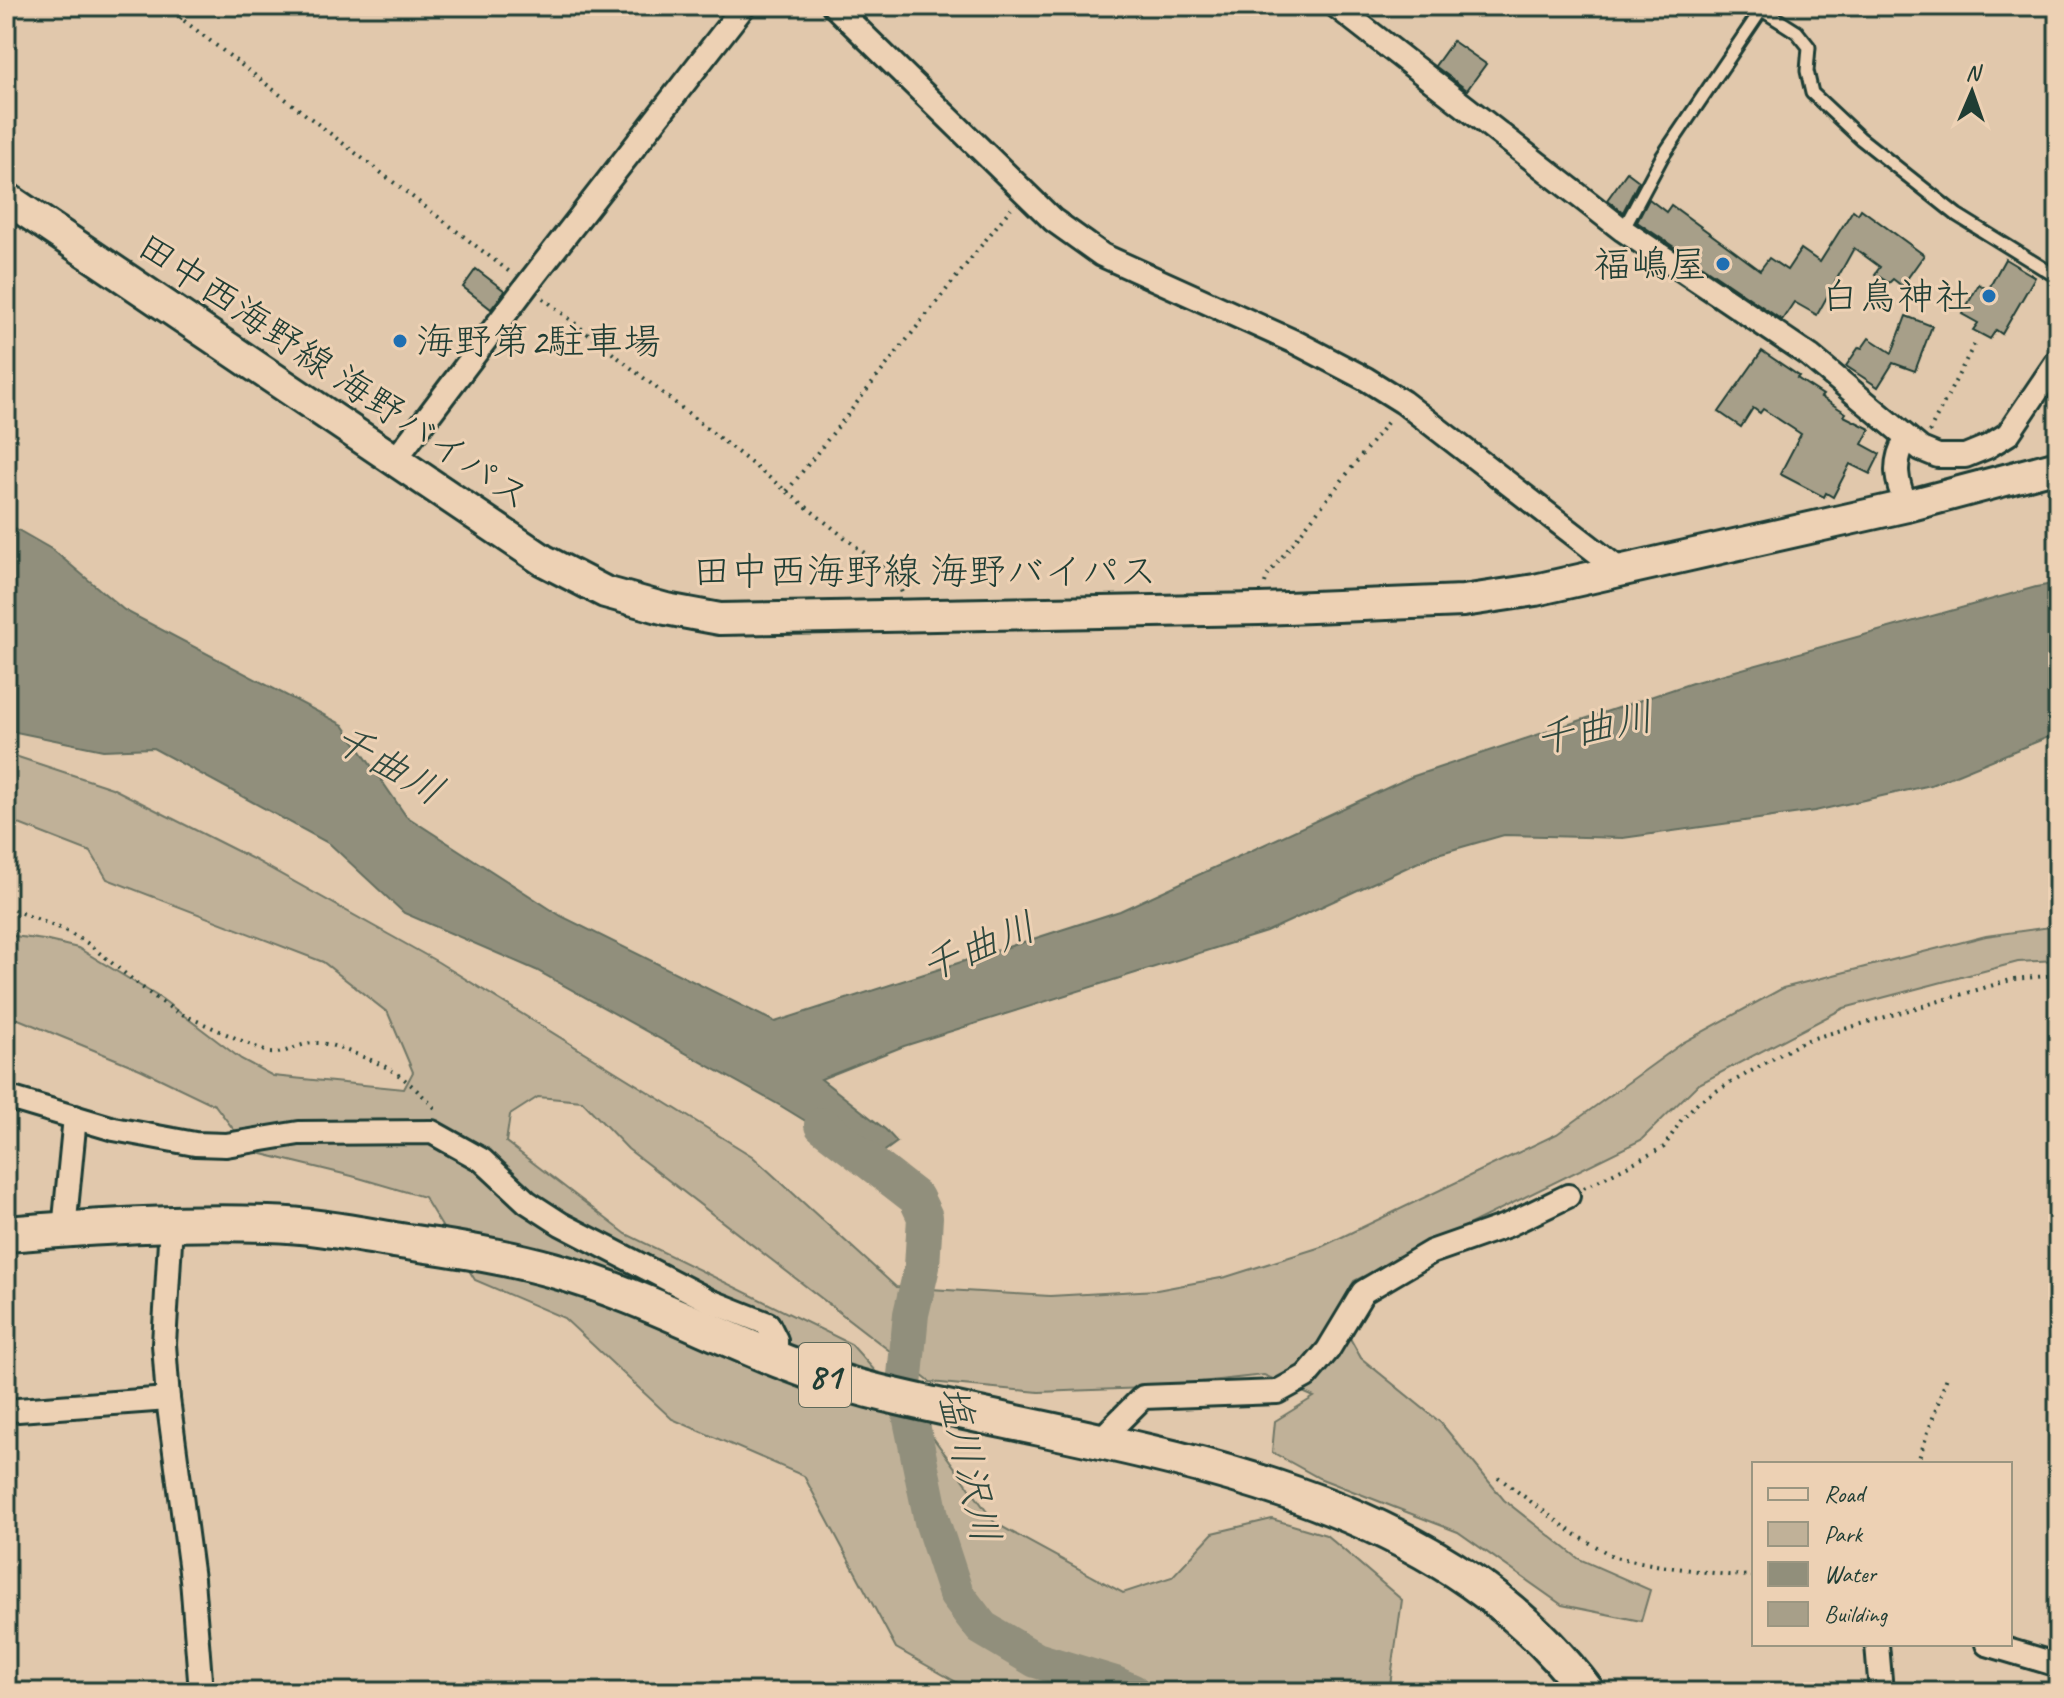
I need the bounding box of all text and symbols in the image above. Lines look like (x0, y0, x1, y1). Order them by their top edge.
north arrow (1932, 52, 2012, 132)
text: N (1965, 59, 1983, 87)
street label: 田中西海野線 海野バイパス (128, 222, 539, 521)
place label: 福嶋屋 (1593, 241, 1707, 288)
marker: 福嶋屋 (1714, 255, 1732, 273)
place label: 白鳥神社 (1821, 273, 1973, 320)
marker: 白鳥神社 (1980, 287, 1998, 305)
place label: 海野第2駐車場 (416, 318, 661, 365)
marker: 海野第2駐車場 (391, 332, 409, 350)
street label: 田中西海野線 海野バイパス (693, 548, 1157, 595)
water label: 千曲川 (1530, 691, 1658, 765)
water label: 千曲川 (324, 713, 453, 817)
water label: 千曲川 (913, 901, 1043, 993)
road number: 81 (799, 1343, 851, 1407)
water label: 塩川沢川 (927, 1381, 1011, 1548)
legend (1752, 1462, 2012, 1646)
text: Road (1824, 1479, 1868, 1509)
text: Park (1824, 1519, 1864, 1549)
text: Water (1824, 1559, 1879, 1589)
text: Building (1824, 1599, 1889, 1629)

